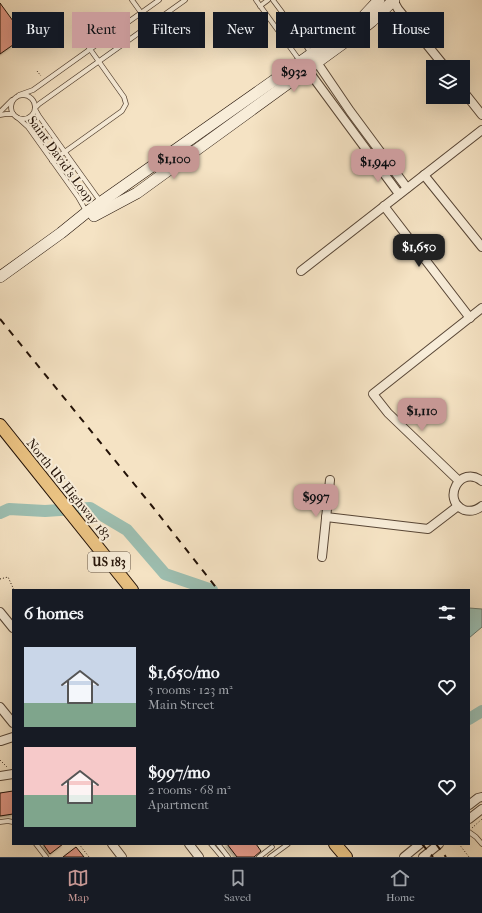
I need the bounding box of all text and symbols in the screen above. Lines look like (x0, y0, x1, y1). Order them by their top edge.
chip: Buy (12, 12, 64, 48)
chip: Rent (72, 12, 130, 48)
chip: Filters (138, 12, 205, 48)
chip: New (213, 12, 268, 48)
chip: Apartment (276, 12, 370, 48)
chip: House (378, 12, 444, 48)
pin: $932 (270, 59, 318, 93)
map controls (426, 60, 470, 104)
button: layers (426, 60, 470, 104)
text: $932 (281, 64, 307, 79)
street label: Saint David's Loop (25, 113, 97, 205)
pin: $1,100 (141, 146, 207, 180)
pin: $1,940 (345, 149, 411, 183)
text: $1,100 (157, 151, 191, 166)
text: $1,940 (360, 154, 396, 169)
pin: $1,650 (386, 234, 452, 268)
text: $1,650 (402, 239, 436, 254)
pin: $1,110 (389, 398, 455, 432)
text: $1,110 (407, 403, 437, 418)
street label: North US Highway 183 (24, 435, 114, 543)
pin: $997 (292, 484, 340, 518)
text: $997 (302, 489, 330, 504)
road number: US 183 (88, 552, 130, 572)
icon: filters (436, 602, 458, 624)
text: 6 homes (24, 603, 84, 623)
text: $1,650/mo (148, 662, 220, 682)
icon: home (56, 663, 104, 711)
icon: heart (436, 676, 458, 698)
text: 5 rooms · 123 m² (148, 682, 233, 697)
text: Main Street (148, 697, 214, 712)
text: $997/mo (148, 762, 210, 782)
icon: home (56, 763, 104, 811)
icon: heart (436, 776, 458, 798)
text: 2 rooms · 68 m² (148, 782, 231, 797)
text: Apartment (148, 797, 209, 812)
tab: Map (67, 867, 89, 904)
tab: Saved (224, 867, 251, 904)
tab: Home (386, 867, 415, 904)

